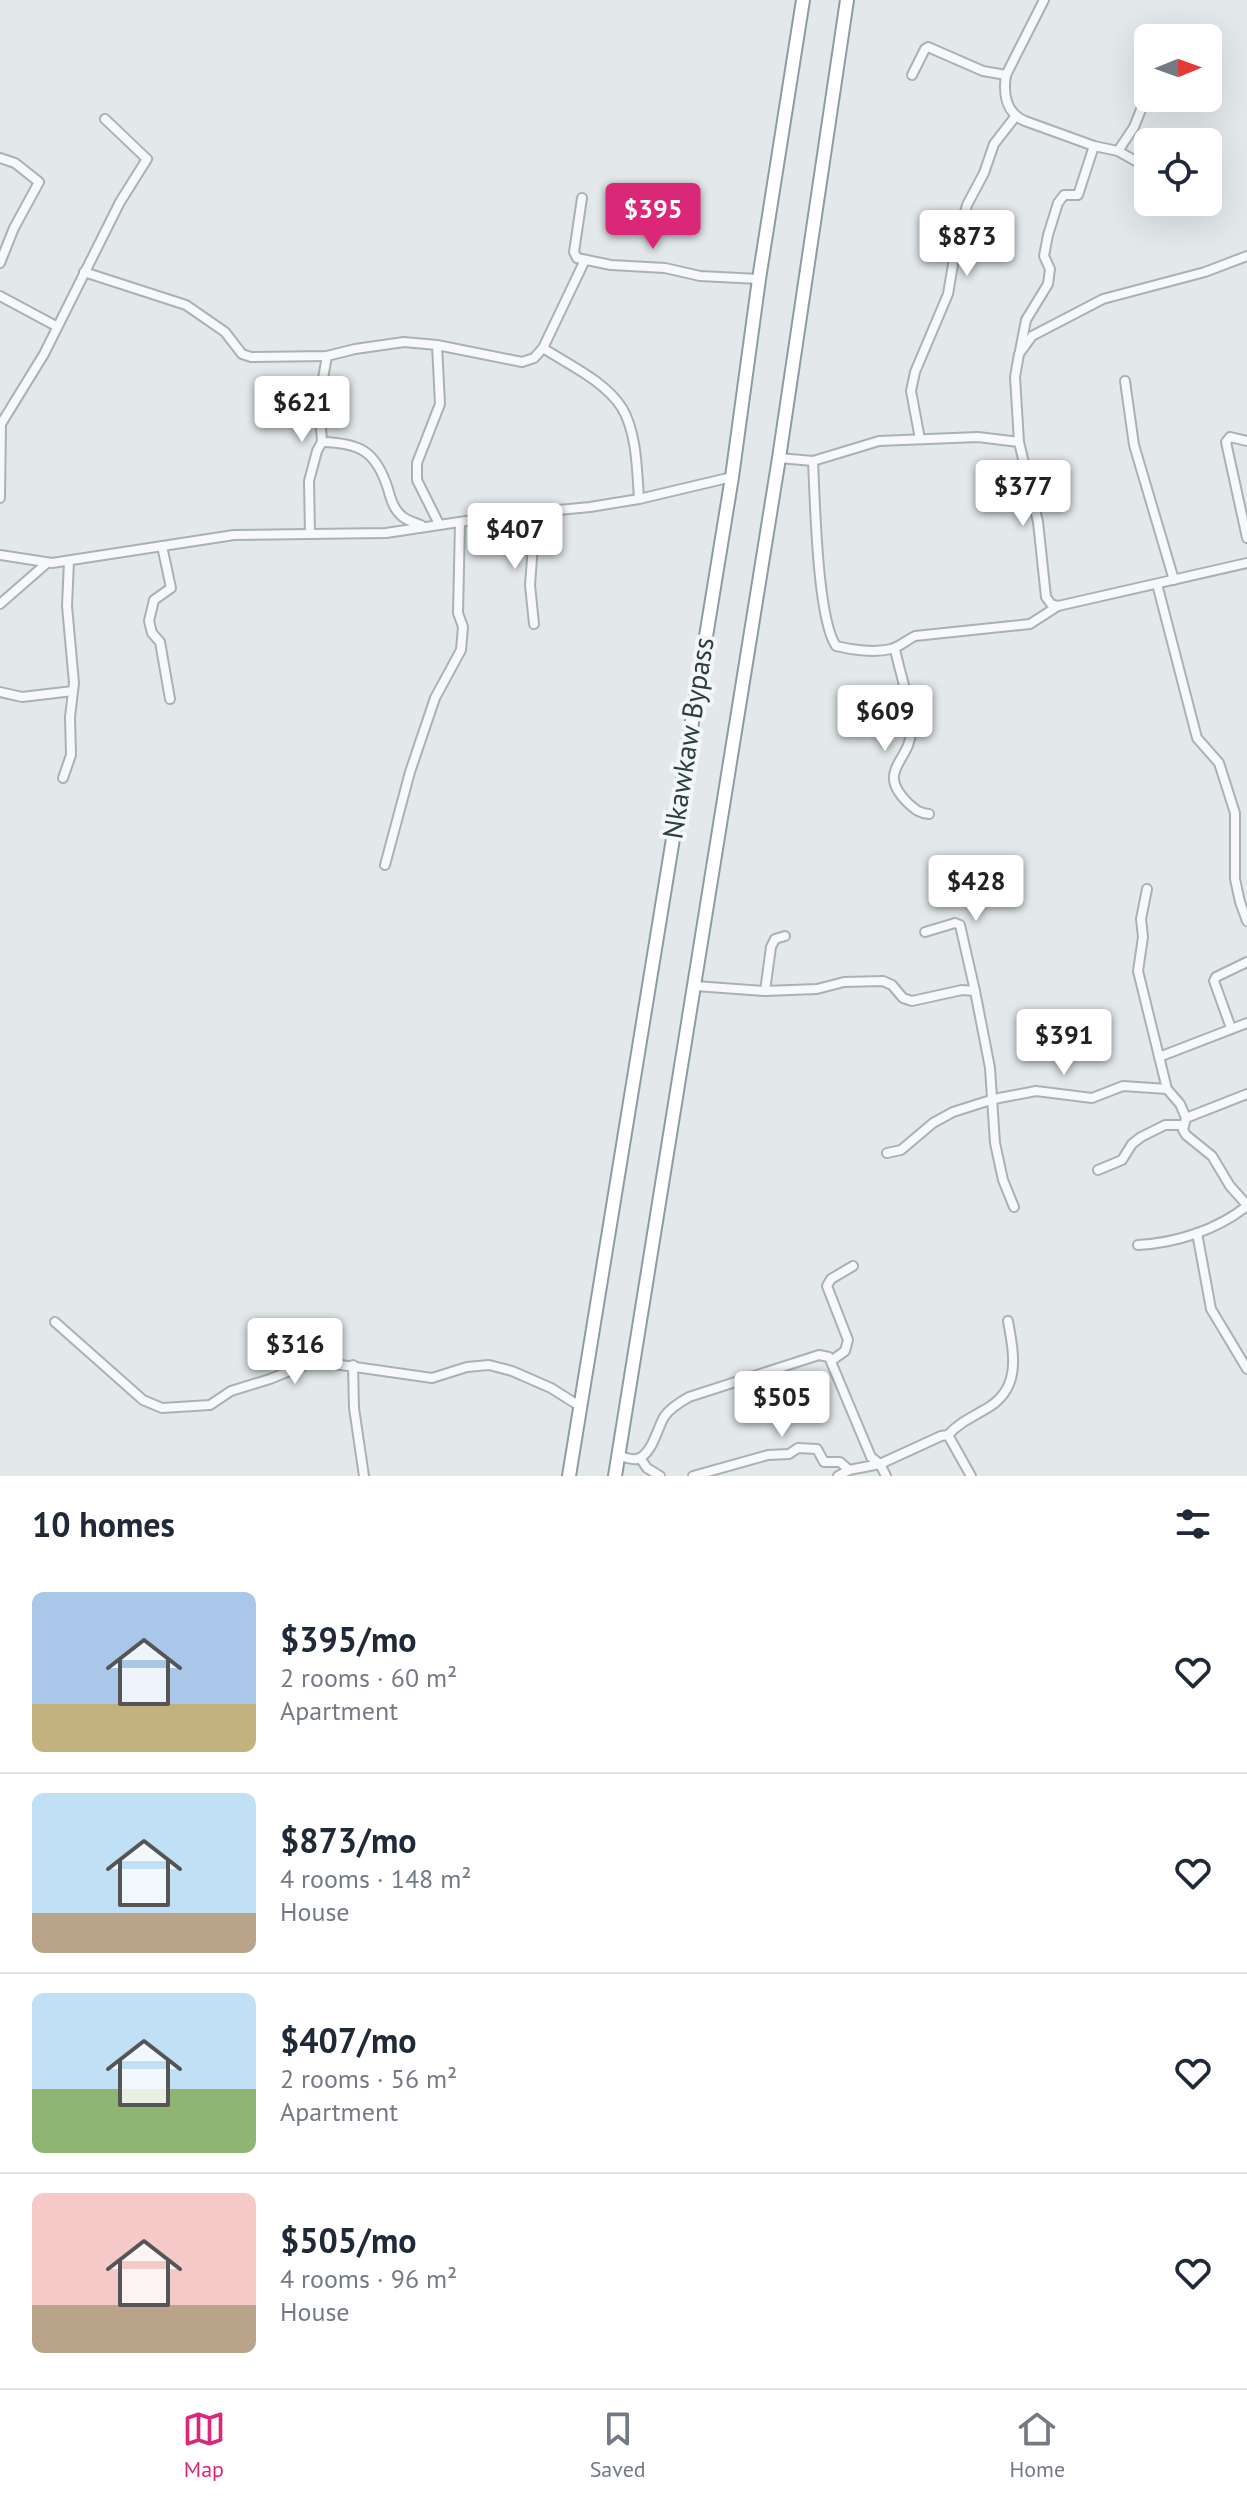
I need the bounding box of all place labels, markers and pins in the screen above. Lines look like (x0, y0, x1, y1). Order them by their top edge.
pin: $395 (606, 183, 700, 251)
pin: $873 (920, 210, 1014, 278)
pin: $621 (255, 376, 349, 444)
pin: $377 (976, 460, 1070, 528)
pin: $407 (468, 503, 562, 571)
pin: $609 (838, 685, 932, 753)
pin: $428 (929, 855, 1023, 923)
pin: $391 (1017, 1009, 1111, 1077)
pin: $316 (248, 1318, 342, 1386)
pin: $505 (735, 1371, 829, 1439)

